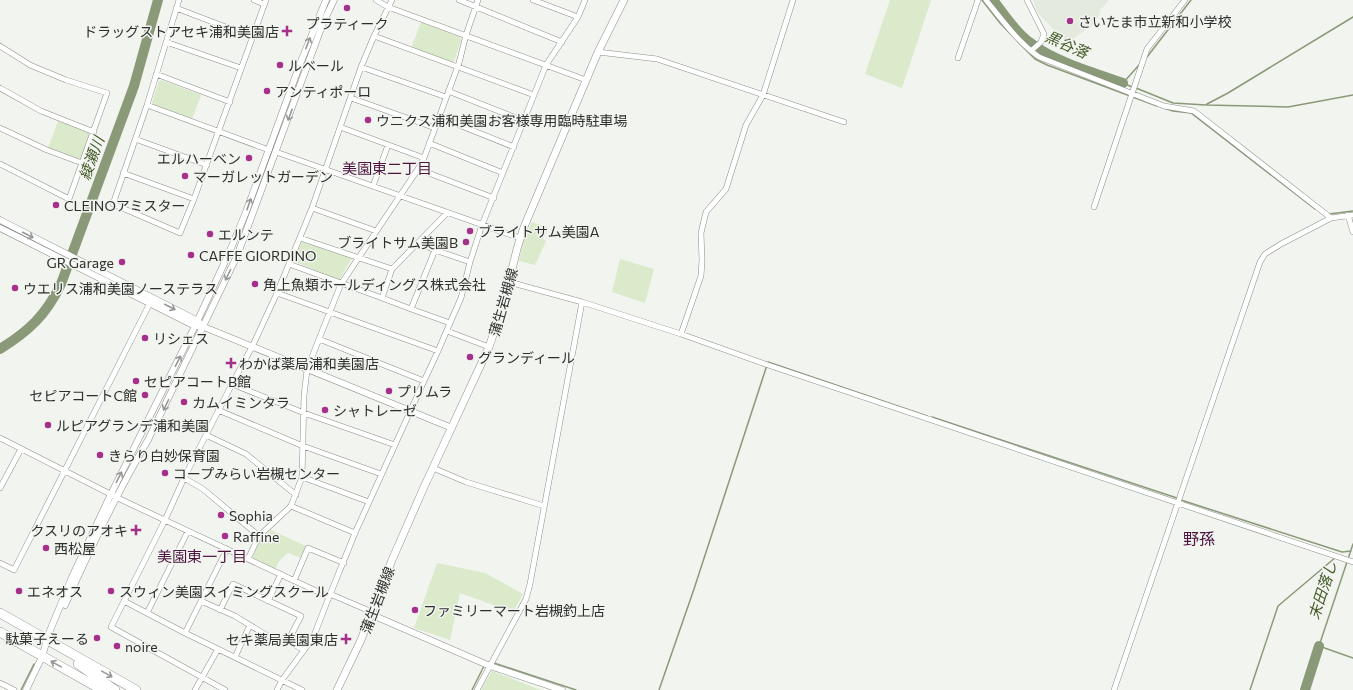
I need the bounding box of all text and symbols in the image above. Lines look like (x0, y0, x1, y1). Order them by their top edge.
marker: プラティーク (342, 3, 352, 13)
place label: さいたま市立新和小学校 (1078, 13, 1232, 30)
place label: プラティーク (305, 15, 389, 32)
marker: さいたま市立新和小学校 (1065, 16, 1075, 26)
place label: ドラッグストアセキ浦和美園店 (83, 23, 279, 40)
marker: ドラッグストアセキ浦和美園店 (282, 26, 292, 36)
water label: 黒谷落 (1043, 27, 1093, 62)
one-way arrow (304, 37, 312, 49)
place label: ルベール (288, 57, 344, 74)
marker: ルベール (275, 60, 285, 70)
place label: アンティポーロ (275, 83, 372, 100)
marker: アンティポーロ (262, 86, 272, 96)
one-way arrow (285, 108, 293, 120)
place label: ウニクス浦和美園お客様専用臨時駐車場 (376, 112, 628, 129)
marker: ウニクス浦和美園お客様専用臨時駐車場 (363, 115, 373, 125)
water label: 綾瀬川 (75, 132, 108, 182)
place label: エルハーベン (157, 150, 241, 167)
marker: エルハーベン (244, 153, 254, 163)
district label: 美園東二丁目 (342, 159, 432, 177)
place label: マーガレットガーデン (193, 168, 333, 185)
marker: マーガレットガーデン (180, 171, 190, 181)
place label: CLEINOアミスター (64, 197, 186, 214)
one-way arrow (245, 199, 253, 211)
marker: CLEINOアミスター (51, 200, 61, 210)
place label: ブライトサム美園A (478, 223, 600, 240)
place label: エルンテ (218, 226, 274, 243)
marker: ブライトサム美園A (465, 226, 475, 236)
marker: エルンテ (205, 229, 215, 239)
one-way arrow (22, 232, 34, 239)
place label: ブライトサム美園B (337, 234, 458, 251)
marker: ブライトサム美園B (461, 237, 471, 247)
place label: CAFFE GIORDINO (199, 247, 317, 264)
marker: CAFFE GIORDINO (186, 250, 196, 260)
place label: GR Garage (46, 254, 114, 271)
marker: GR Garage (117, 257, 127, 267)
street label: 蒲生岩槻線 (485, 266, 521, 338)
one-way arrow (224, 269, 231, 281)
place label: 角上魚類ホールディングス株式会社 (263, 276, 486, 293)
marker: 角上魚類ホールディングス株式会社 (250, 279, 260, 289)
place label: ウエリス浦和美園ノーステラス (23, 280, 218, 297)
marker: ウエリス浦和美園ノーステラス (10, 283, 20, 293)
one-way arrow (164, 304, 176, 311)
place label: リシェス (153, 330, 209, 347)
marker: リシェス (140, 333, 150, 343)
place label: グランディール (478, 349, 575, 366)
marker: グランディール (465, 352, 475, 362)
one-way arrow (175, 355, 182, 367)
place label: わかば薬局浦和美園店 (239, 355, 379, 372)
marker: わかば薬局浦和美園店 (226, 358, 236, 368)
place label: セピアコートB館 (144, 373, 251, 390)
marker: セピアコートB館 (131, 376, 141, 386)
place label: プリムラ (397, 383, 452, 400)
marker: プリムラ (384, 386, 394, 396)
place label: セピアコートC館 (29, 387, 137, 404)
marker: セピアコートC館 (140, 390, 150, 400)
place label: カムイミンタラ (192, 394, 290, 411)
marker: カムイミンタラ (179, 397, 189, 407)
one-way arrow (162, 399, 169, 411)
place label: シャトレーゼ (333, 402, 417, 419)
marker: シャトレーゼ (320, 405, 330, 415)
place label: ルピアグランデ浦和美園 (56, 417, 209, 434)
marker: ルピアグランデ浦和美園 (43, 420, 53, 430)
place label: きらり白妙保育園 (108, 447, 220, 464)
marker: きらり白妙保育園 (95, 450, 105, 460)
place label: コープみらい岩槻センター (173, 465, 340, 482)
marker: コープみらい岩槻センター (160, 468, 170, 478)
one-way arrow (116, 471, 124, 483)
place label: Sophia (229, 507, 273, 524)
marker: Sophia (216, 510, 226, 520)
place label: クスリのアオキ (30, 522, 128, 539)
marker: クスリのアオキ (131, 525, 141, 535)
place label: Raffine (233, 528, 279, 545)
district label: 野孫 (1183, 529, 1215, 548)
marker: Raffine (220, 531, 230, 541)
place label: 西松屋 (54, 540, 96, 557)
marker: 西松屋 (41, 543, 51, 553)
district label: 美園東一丁目 (157, 547, 247, 565)
water label: 末田落し (1304, 559, 1340, 621)
street label: 蒲生岩槻線 (357, 564, 397, 636)
place label: エネオス (27, 583, 83, 600)
place label: スウィン美園スイミングスクール (119, 583, 329, 600)
marker: エネオス (14, 586, 24, 596)
marker: スウィン美園スイミングスクール (106, 586, 116, 596)
place label: ファミリーマート岩槻釣上店 (423, 602, 605, 619)
marker: ファミリーマート岩槻釣上店 (410, 605, 420, 615)
place label: 駄菓子えーる (5, 630, 89, 647)
place label: セキ薬局美園東店 (226, 631, 338, 648)
marker: 駄菓子えーる (92, 633, 102, 643)
marker: セキ薬局美園東店 (341, 634, 351, 644)
place label: noire (125, 638, 158, 655)
marker: noire (112, 641, 122, 651)
one-way arrow (50, 660, 62, 668)
one-way arrow (101, 670, 113, 678)

